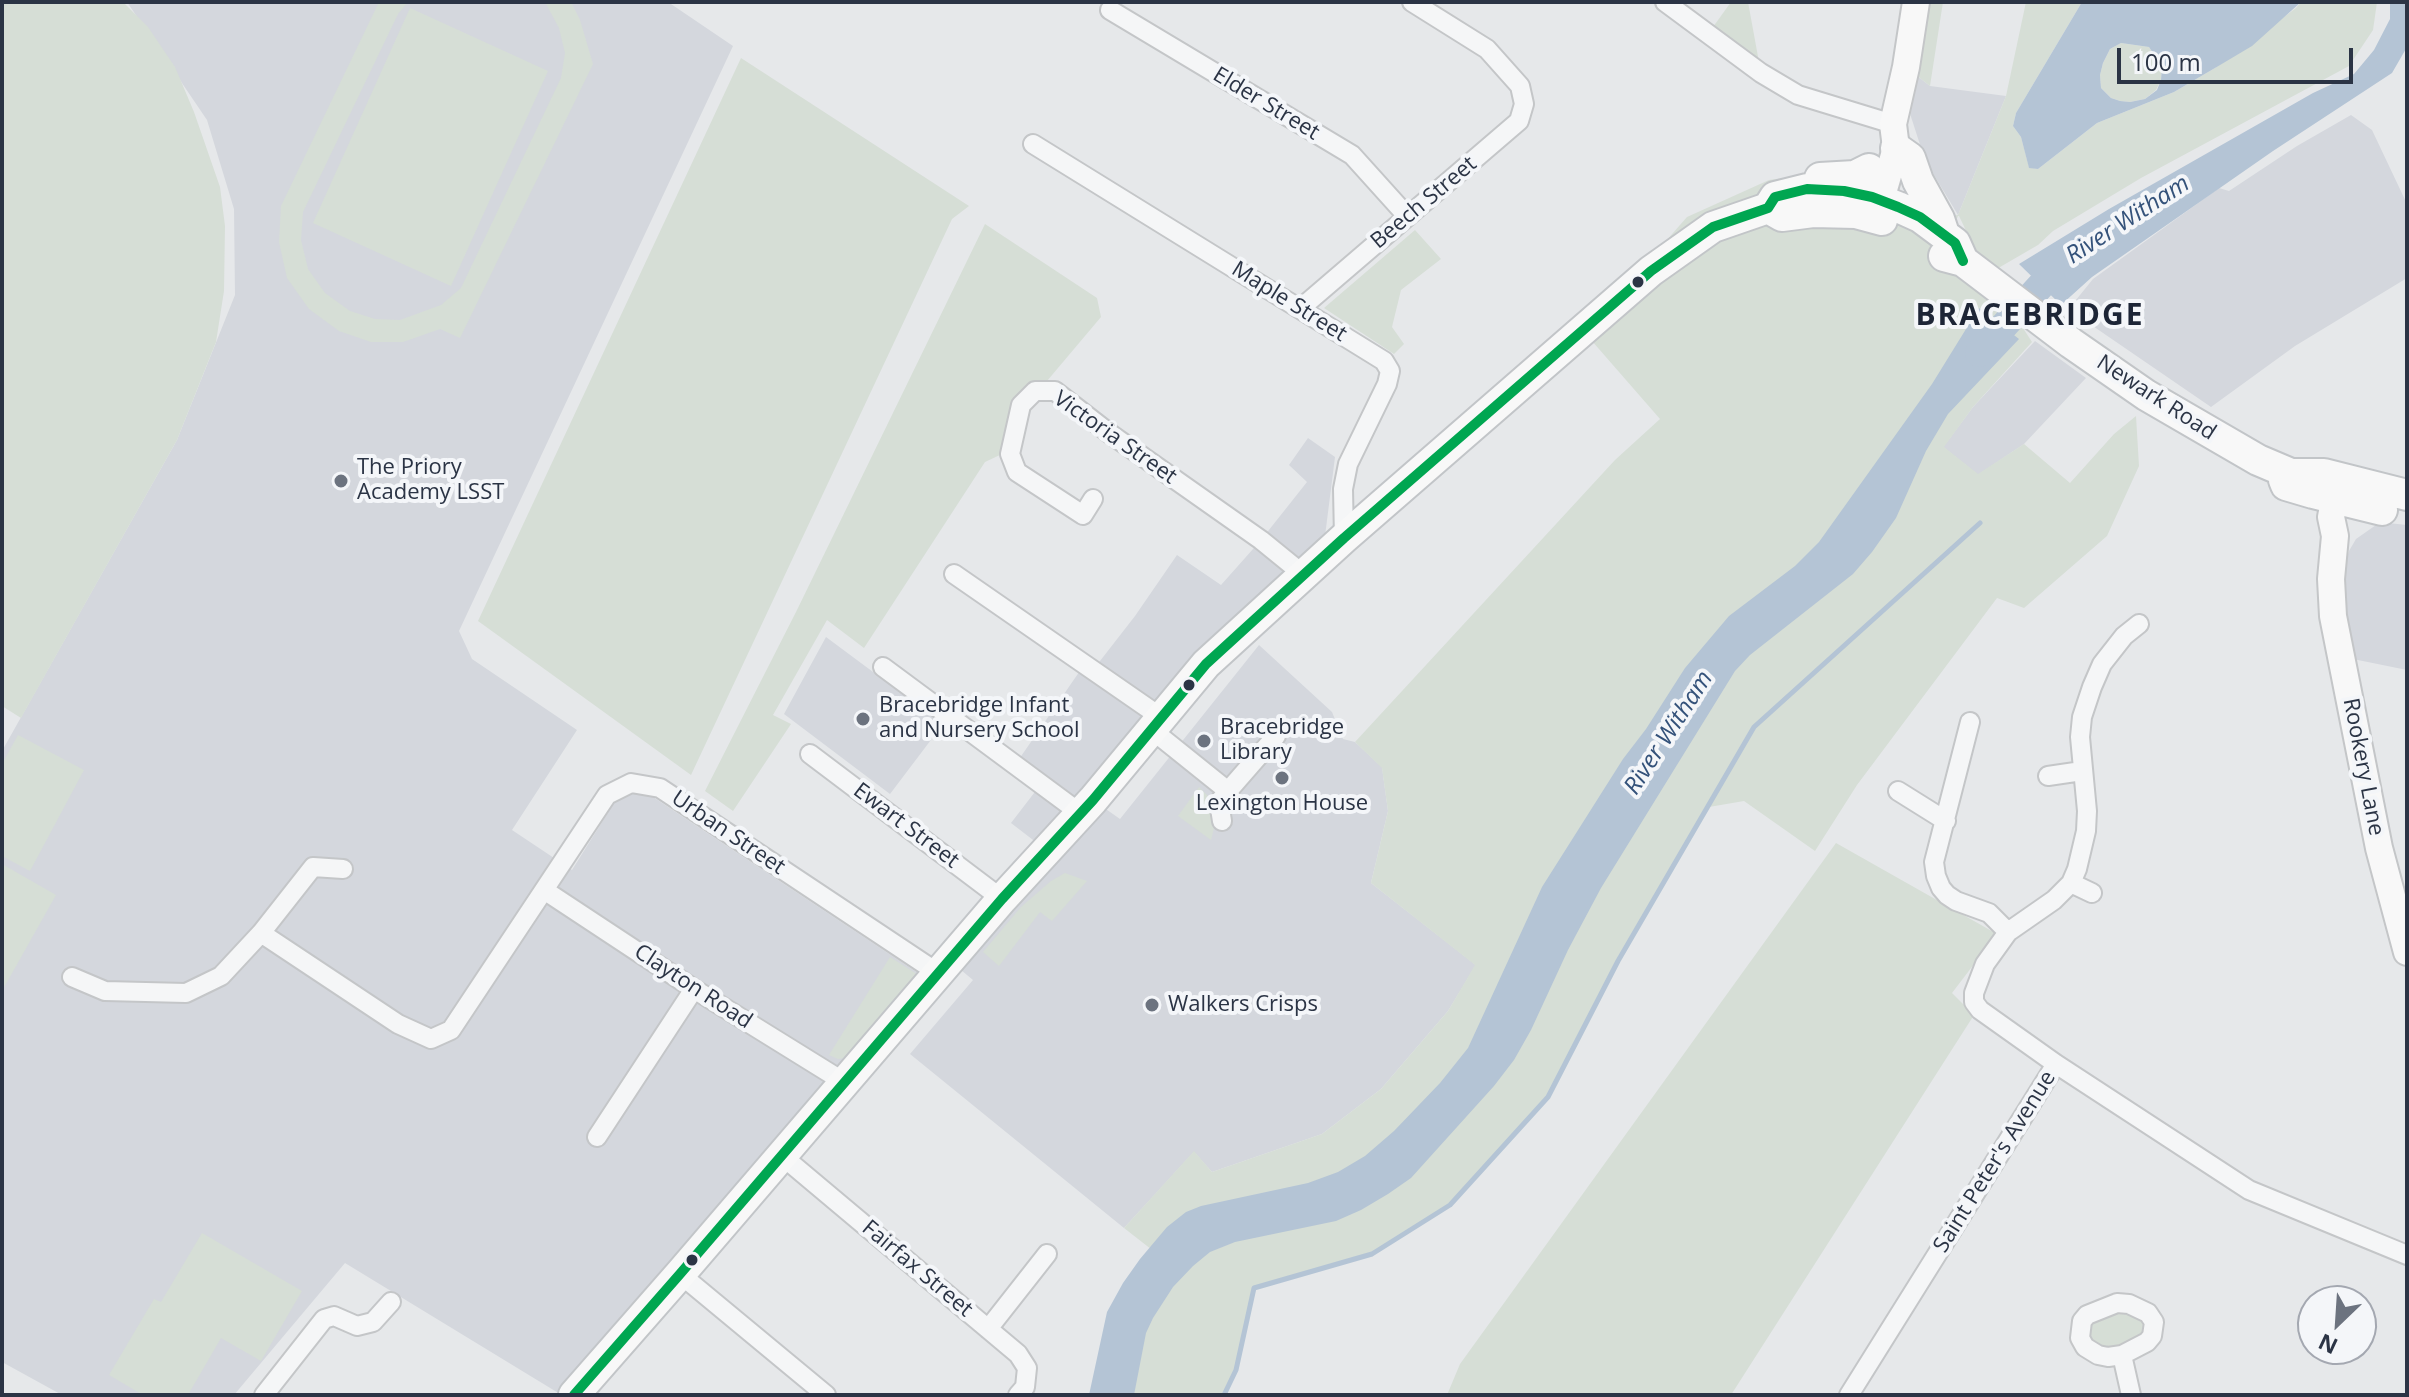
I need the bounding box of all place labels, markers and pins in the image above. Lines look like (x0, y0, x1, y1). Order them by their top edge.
unlabelled marker (1630, 274, 1646, 290)
place label: The Priory Academy LSST (357, 455, 504, 506)
marker: The Priory Academy LSST (332, 472, 350, 490)
unlabelled marker (1181, 677, 1197, 693)
place label: Bracebridge Infant and Nursery School (879, 693, 1080, 744)
marker: Bracebridge Infant and Nursery School (854, 710, 872, 728)
place label: Bracebridge Library (1220, 715, 1344, 766)
marker: Bracebridge Library (1195, 732, 1213, 750)
marker: Lexington House (1273, 769, 1291, 787)
place label: Lexington House (1196, 791, 1368, 817)
place label: Walkers Crisps (1168, 992, 1318, 1018)
marker: Walkers Crisps (1143, 996, 1161, 1014)
unlabelled marker (684, 1252, 700, 1268)

